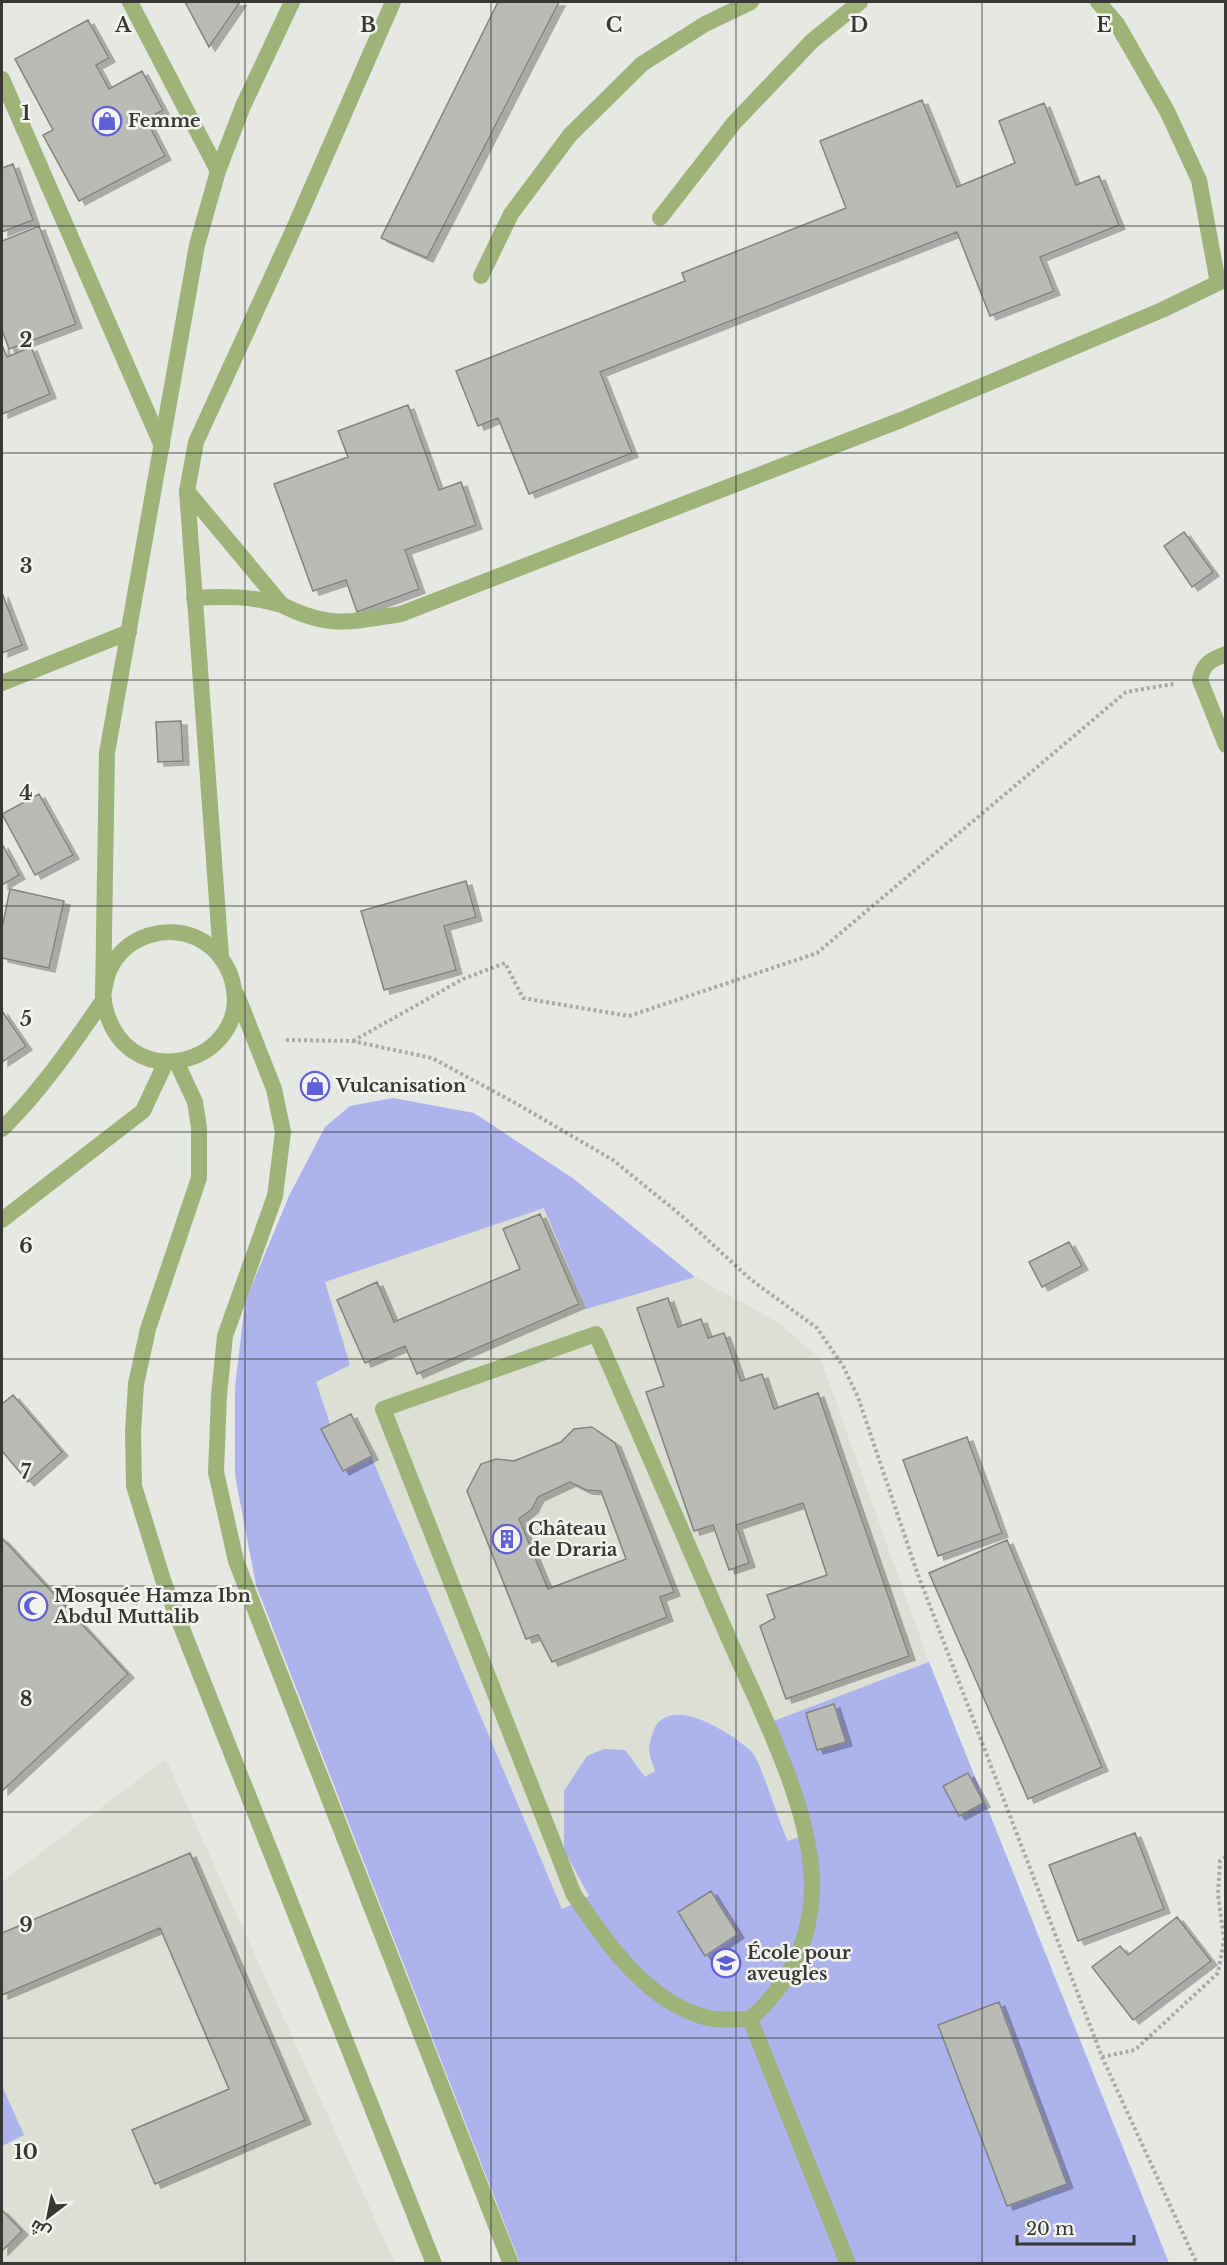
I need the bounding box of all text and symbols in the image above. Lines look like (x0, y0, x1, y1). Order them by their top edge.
text: A (114, 13, 132, 37)
text: B (360, 13, 376, 37)
text: C (606, 13, 622, 37)
text: D (850, 13, 868, 37)
text: E (1096, 13, 1112, 37)
text: 1 (22, 101, 31, 125)
shop icon: Femme (91, 105, 123, 137)
place label: Femme (128, 110, 201, 132)
text: 2 (19, 328, 33, 352)
text: 3 (20, 554, 32, 578)
text: 4 (19, 781, 33, 805)
text: 5 (20, 1007, 32, 1031)
shop icon: Vulcanisation (299, 1070, 331, 1102)
place label: Vulcanisation (335, 1075, 466, 1097)
text: 6 (19, 1234, 33, 1258)
text: 7 (21, 1460, 32, 1484)
place label: Château de Draria (528, 1518, 618, 1561)
building icon: Château de Draria (491, 1523, 523, 1555)
place label: Mosquée Hamza Ibn Abdul Muttalib (53, 1585, 251, 1628)
mosque icon: Mosquée Hamza Ibn Abdul Muttalib (17, 1590, 49, 1622)
text: 8 (20, 1687, 32, 1711)
text: 9 (19, 1913, 33, 1937)
place label: École pour aveugles (747, 1941, 851, 1985)
school or university icon: École pour aveugles (710, 1947, 742, 1979)
text: 10 (14, 2140, 38, 2164)
north arrow (18, 2187, 78, 2247)
scale bar (1017, 2208, 1134, 2246)
text: ش (26, 2216, 54, 2244)
text: 20 m (1026, 2218, 1074, 2240)

